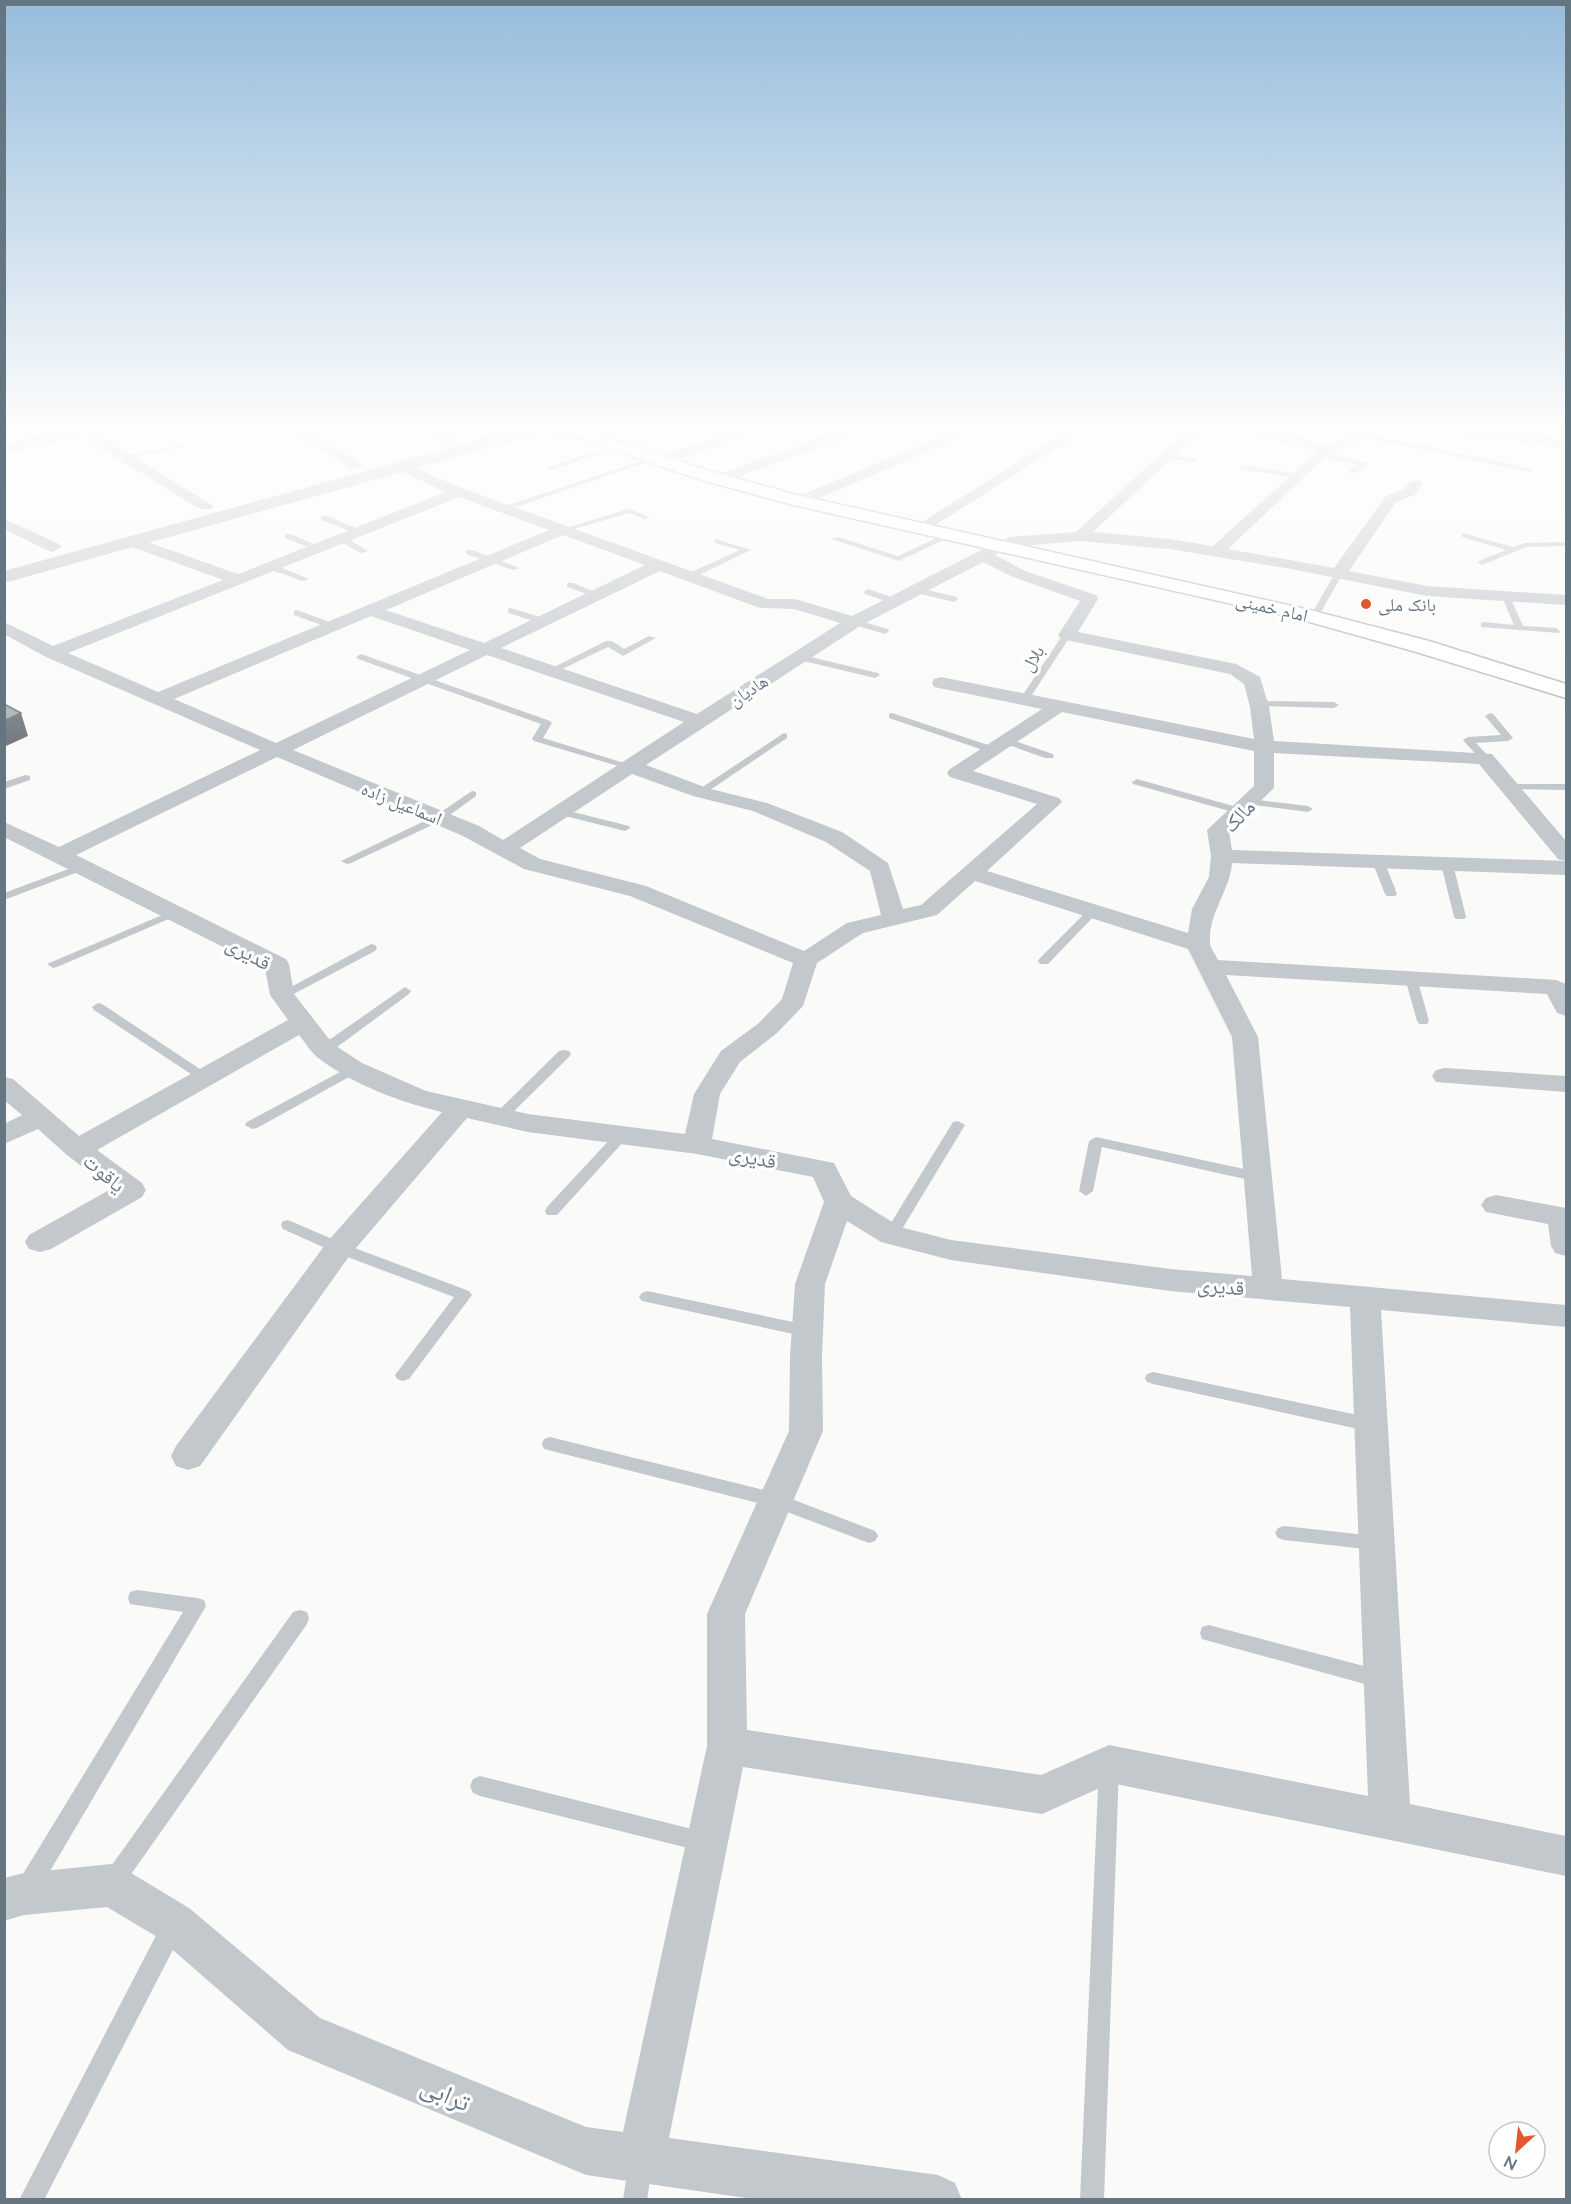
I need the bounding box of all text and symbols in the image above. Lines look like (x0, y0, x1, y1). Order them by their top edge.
street label: امام خمینی (1233, 588, 1310, 628)
place label: بانک ملی (1378, 593, 1436, 616)
marker: بانک ملی (1359, 597, 1373, 611)
street label: بلال (1016, 641, 1049, 676)
street label: هادیان (724, 669, 772, 712)
street label: اسماعیل زاده (358, 777, 446, 830)
street label: مالک (1217, 793, 1259, 837)
street label: قدیری (222, 930, 276, 975)
street label: قدیری (727, 1139, 779, 1174)
street label: یاقوت (79, 1147, 131, 1197)
street label: قدیری (1196, 1270, 1246, 1301)
street label: ترابی (416, 2068, 476, 2119)
north arrow (1487, 2120, 1547, 2180)
text: N (1500, 2153, 1520, 2175)

